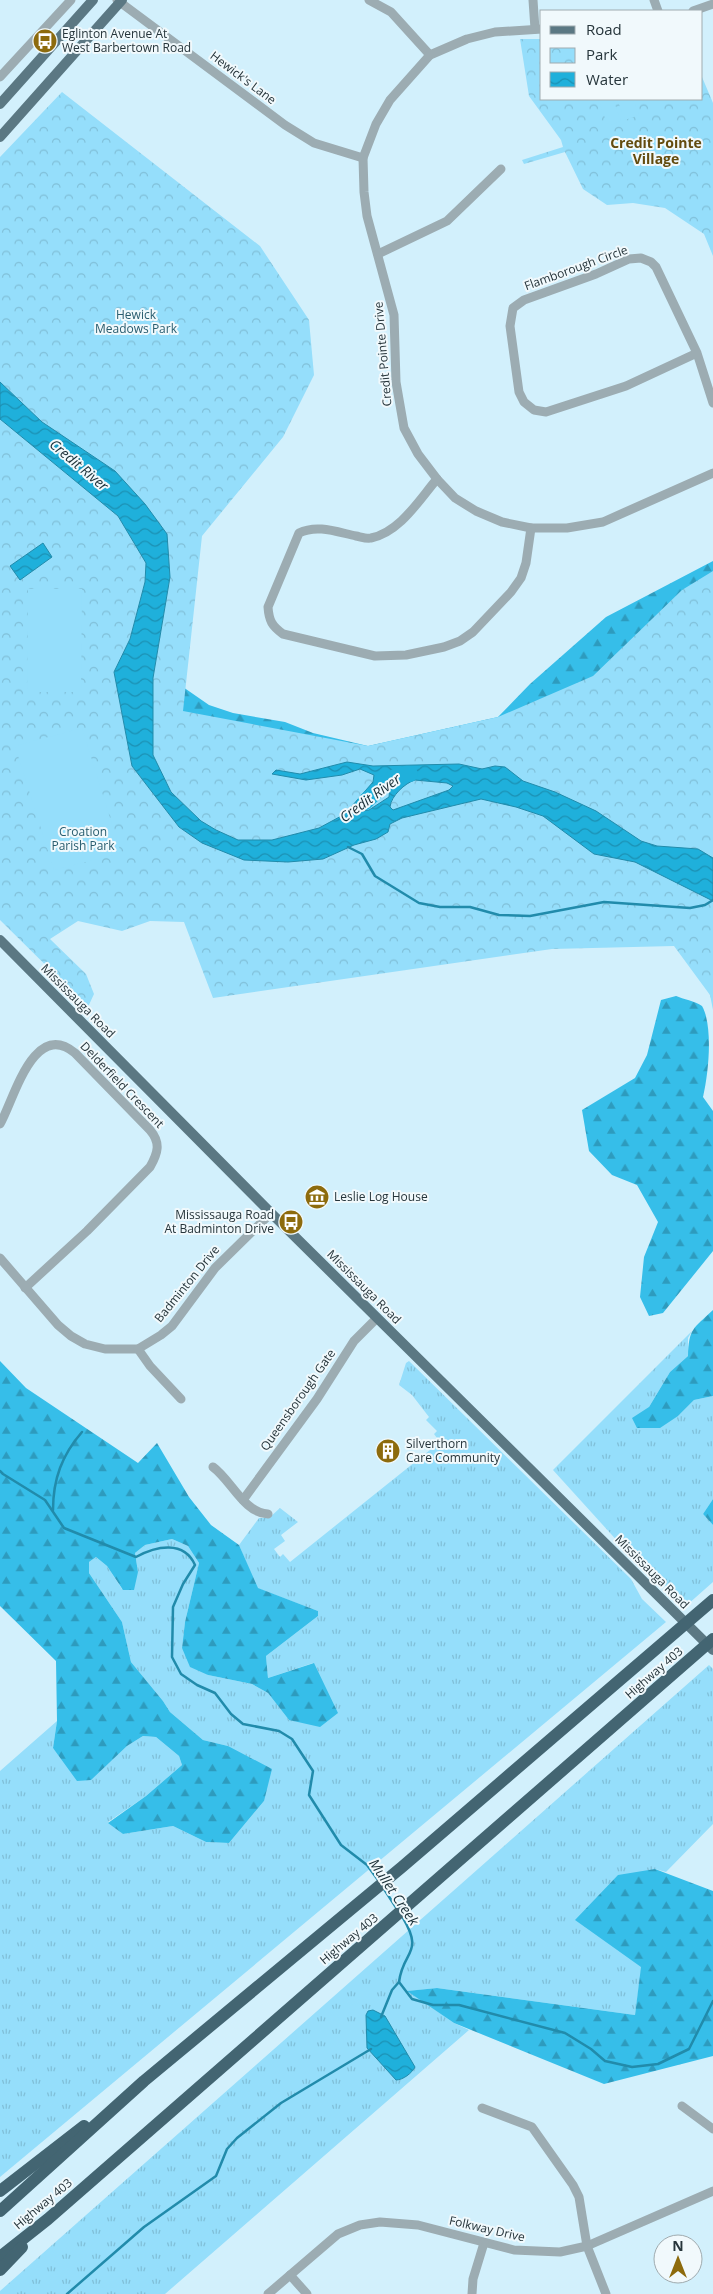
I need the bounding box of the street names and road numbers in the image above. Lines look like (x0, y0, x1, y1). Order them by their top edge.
street label: Hewick's Lane (207, 47, 280, 108)
street label: Flamborough Circle (522, 241, 630, 294)
street label: Credit Pointe Drive (369, 301, 396, 407)
street label: Mississauga Road (37, 960, 119, 1042)
street label: Delderfield Crescent (77, 1038, 168, 1131)
street label: Badminton Drive (150, 1241, 223, 1326)
street label: Mississauga Road (323, 1246, 405, 1328)
street label: Queensborough Gate (256, 1345, 339, 1454)
street label: Mississauga Road (611, 1531, 693, 1613)
street label: Highway 403 (621, 1643, 686, 1702)
street label: Highway 403 (316, 1909, 382, 1968)
street label: Highway 403 (10, 2174, 76, 2233)
street label: Folkway Drive (448, 2212, 527, 2246)

